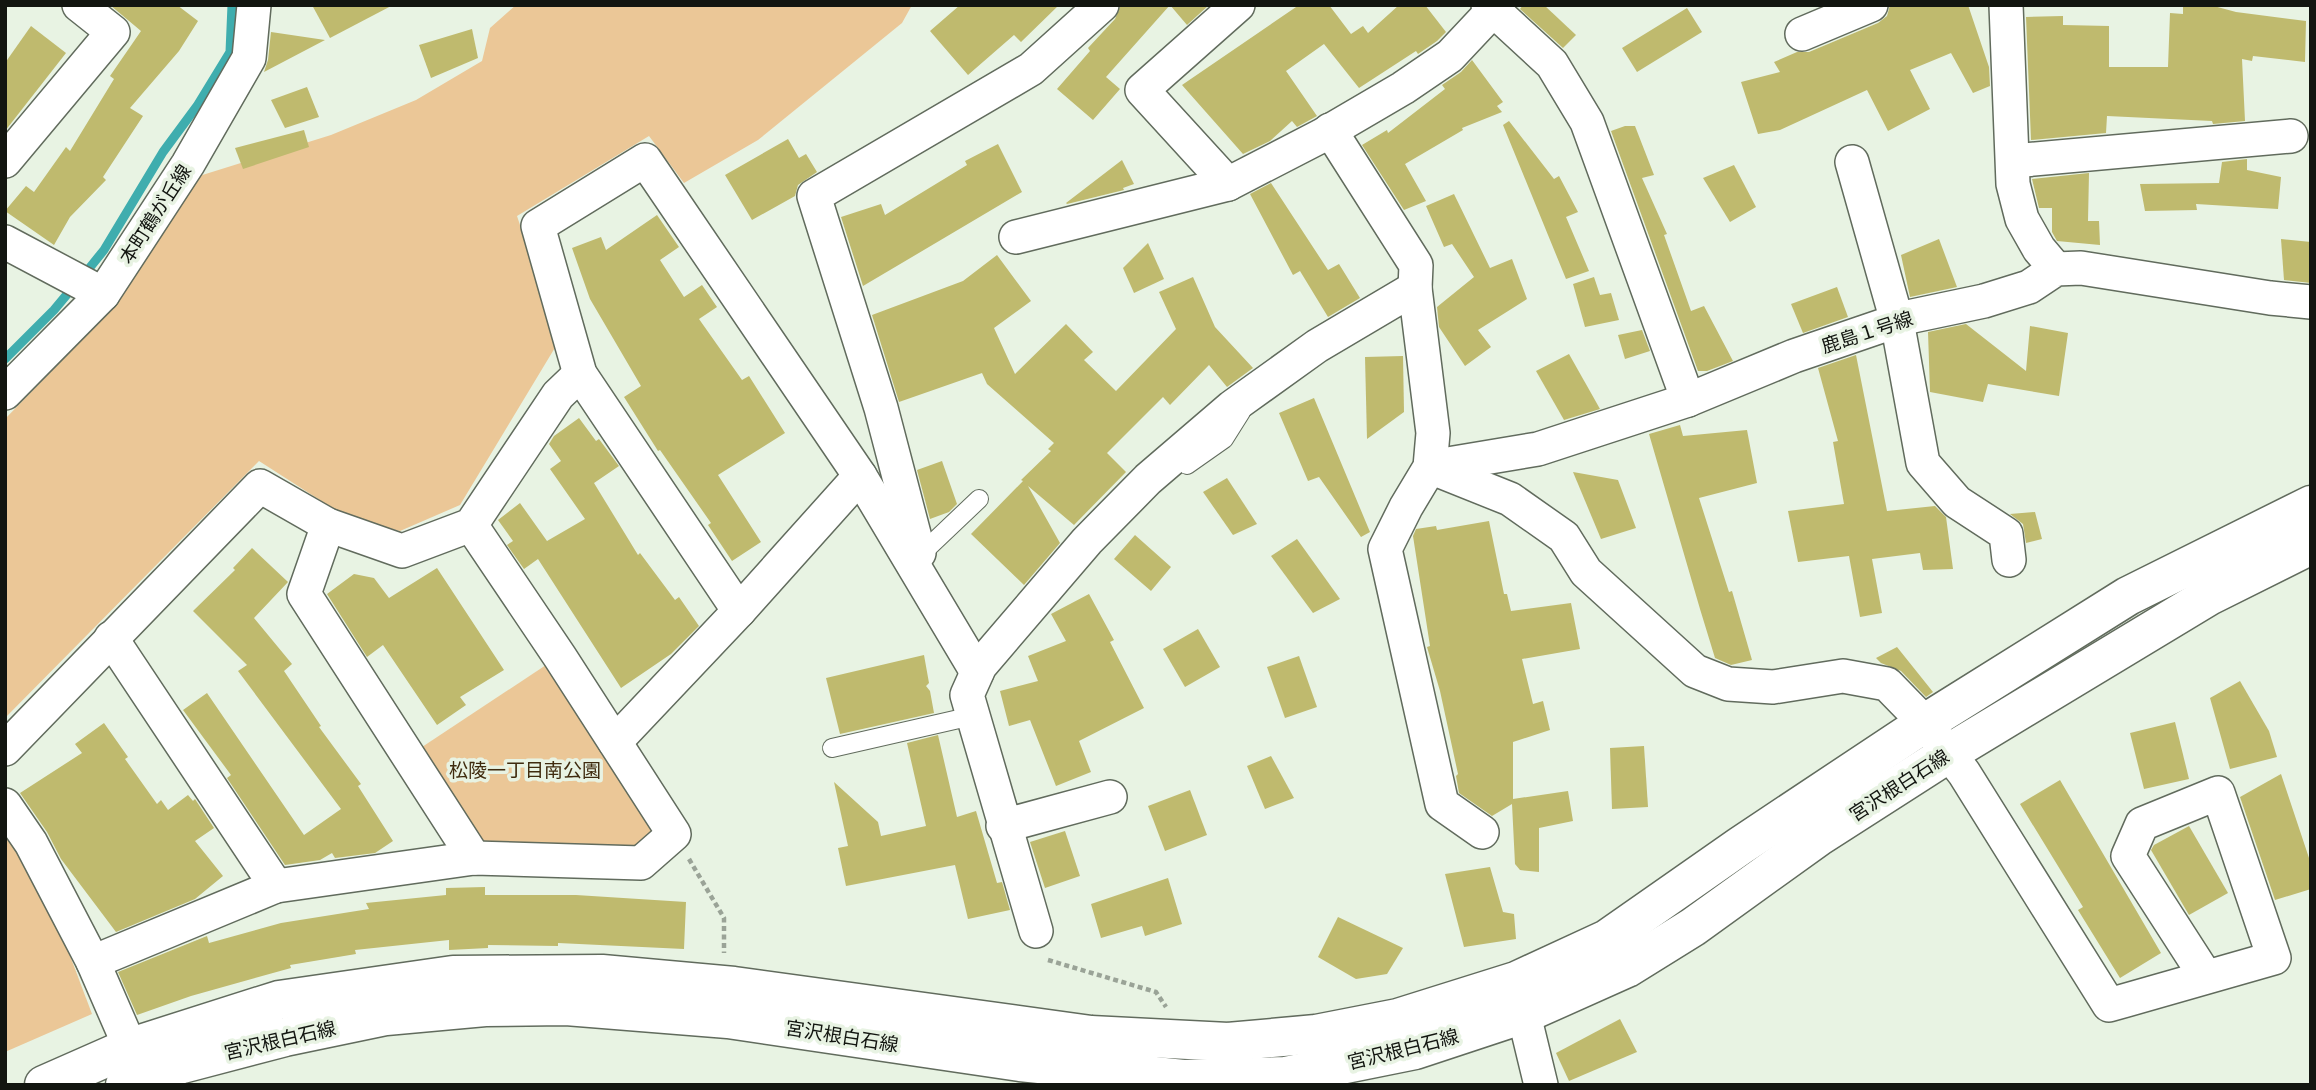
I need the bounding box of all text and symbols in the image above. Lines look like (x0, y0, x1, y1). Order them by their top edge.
street label: 本町鶴が丘線 (114, 160, 196, 268)
street label: 鹿島１号線 (1818, 306, 1916, 358)
street label: 宮沢根白石線 (1845, 744, 1953, 826)
park label: 松陵一丁目南公園 (449, 758, 601, 782)
street label: 宮沢根白石線 (222, 1015, 338, 1065)
street label: 宮沢根白石線 (784, 1015, 900, 1057)
street label: 宮沢根白石線 (1345, 1024, 1461, 1074)

